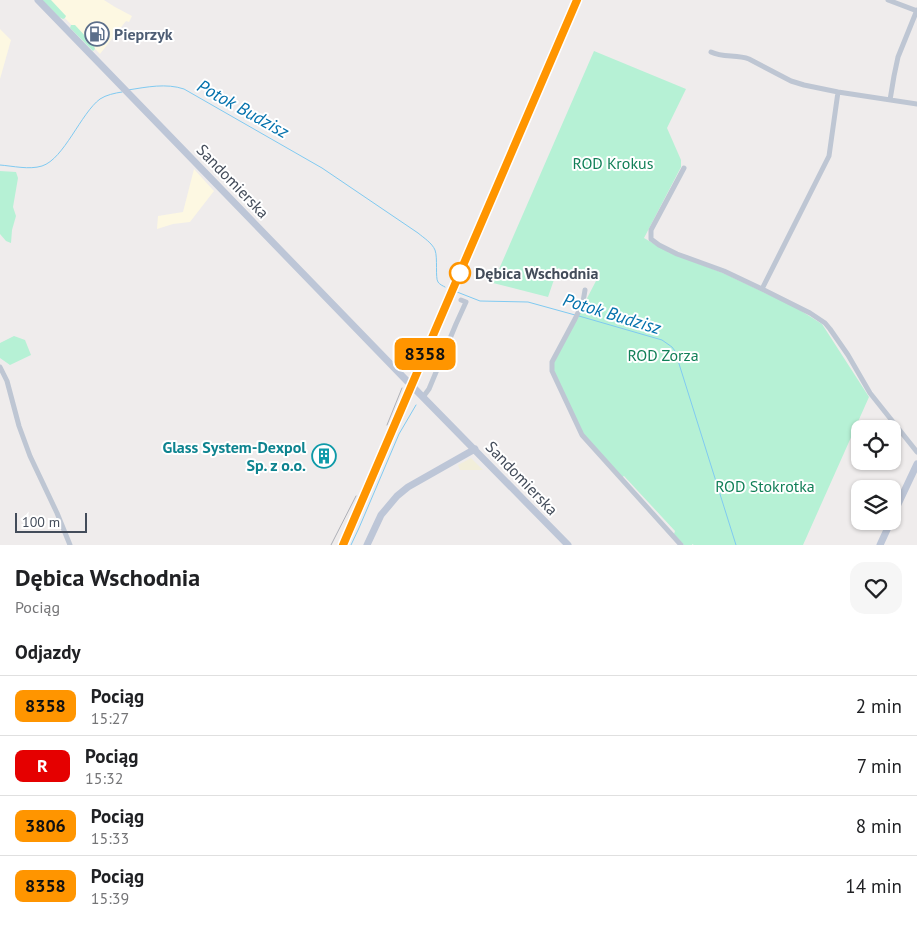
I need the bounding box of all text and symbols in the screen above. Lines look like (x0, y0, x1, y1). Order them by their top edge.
fuel station icon: Pieprzyk (84, 21, 110, 47)
place label: Pieprzyk (114, 24, 173, 44)
water label: Potok Budzisz (193, 74, 293, 143)
street label: Sandomierska (193, 140, 273, 222)
park label: ROD Krokus (573, 153, 654, 173)
marker: Dębica Wschodnia (449, 262, 471, 284)
place label: Dębica Wschodnia (475, 263, 599, 283)
water label: Potok Budzisz (560, 288, 664, 339)
line badge: 8358 (390, 338, 460, 370)
text: 8358 (405, 342, 445, 365)
park label: ROD Zorza (627, 345, 699, 365)
map controls (851, 420, 901, 530)
button: locate (851, 420, 901, 470)
place label: Glass System-Dexpol Sp. z o.o. (162, 437, 306, 475)
street label: Sandomierska (482, 437, 562, 519)
building icon: Glass System-Dexpol Sp. z o.o. (311, 443, 337, 469)
park label: ROD Stokrotka (715, 476, 815, 496)
button: layers (851, 480, 901, 530)
scale bar (15, 510, 88, 533)
text: 100 m (22, 513, 60, 531)
text: Dębica Wschodnia (15, 562, 200, 593)
button: heart (850, 562, 902, 614)
text: Pociąg (15, 597, 60, 617)
text: Odjazdy (15, 640, 81, 664)
text: Pociąg (91, 684, 144, 708)
text: 8358 (25, 694, 66, 717)
text: 2 min (856, 694, 902, 718)
text: 15:27 (91, 708, 129, 728)
text: Pociąg (85, 744, 138, 768)
text: R (37, 754, 48, 777)
text: 7 min (857, 754, 902, 778)
text: 15:32 (85, 768, 123, 788)
text: Pociąg (91, 804, 144, 828)
text: 3806 (25, 814, 66, 837)
text: 8 min (856, 814, 902, 838)
text: 15:33 (91, 828, 129, 848)
text: Pociąg (91, 864, 144, 888)
text: 8358 (25, 874, 66, 897)
text: 14 min (845, 874, 902, 898)
text: 15:39 (91, 888, 129, 908)

